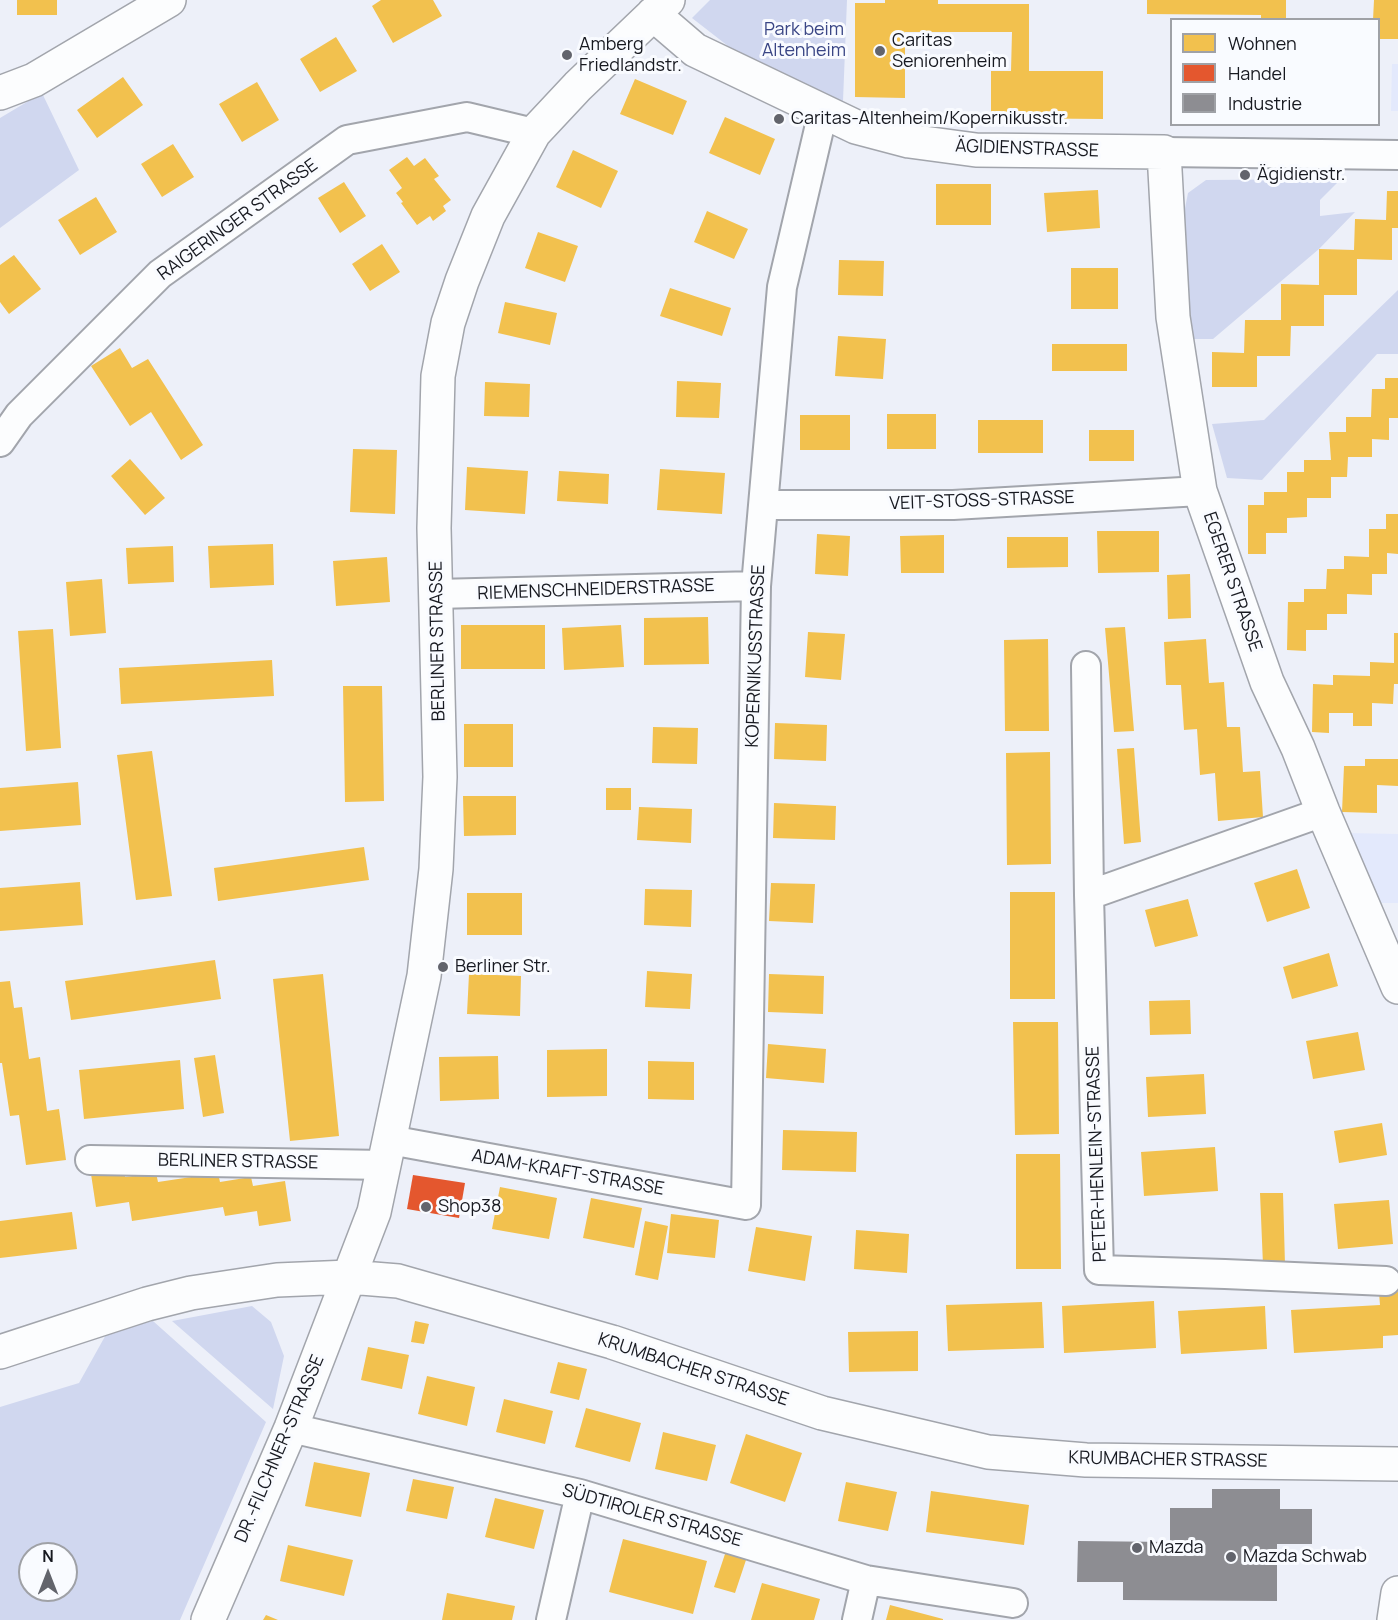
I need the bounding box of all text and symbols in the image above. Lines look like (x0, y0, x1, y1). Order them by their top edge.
legend (1170, 18, 1380, 126)
park label: Park beim Altenheim (762, 19, 846, 62)
place label: Caritas Seniorenheim (892, 30, 1007, 72)
text: Wohnen (1228, 31, 1297, 55)
place label: Amberg Friedlandstr. (579, 34, 682, 76)
marker: Caritas Seniorenheim (873, 44, 887, 58)
marker: Amberg Friedlandstr. (560, 48, 574, 62)
text: Handel (1228, 61, 1286, 85)
text: Industrie (1228, 91, 1302, 115)
place label: Caritas-Altenheim/Kopernikusstr. (791, 108, 1068, 130)
marker: Caritas-Altenheim/Kopernikusstr. (772, 112, 786, 126)
street label: ÄGIDIENSTRASSE (955, 136, 1099, 162)
street label: RAIGERINGER STRASSE (154, 155, 322, 285)
place label: Ägidienstr. (1257, 164, 1345, 186)
marker: Ägidienstr. (1238, 168, 1252, 182)
street label: VEIT-STOSS-STRASSE (889, 487, 1075, 515)
street label: EGERER STRASSE (1198, 509, 1266, 655)
street label: BERLINER STRASSE (426, 561, 450, 721)
street label: KOPERNIKUSSTRASSE (742, 564, 770, 748)
street label: RIEMENSCHNEIDERSTRASSE (477, 575, 715, 605)
place label: Berliner Str. (455, 956, 551, 978)
marker: Berliner Str. (436, 960, 450, 974)
street label: PETER-HENLEIN-STRASSE (1082, 1045, 1112, 1263)
street label: ADAM-KRAFT-STRASSE (470, 1145, 666, 1201)
street label: BERLINER STRASSE (158, 1150, 318, 1174)
place label: Shop38 (438, 1196, 501, 1218)
marker: Shop38 (419, 1200, 433, 1214)
street label: KRUMBACHER STRASSE (595, 1329, 791, 1411)
street label: DR.-FILCHNER-STRASSE (231, 1352, 329, 1546)
street label: KRUMBACHER STRASSE (1068, 1447, 1268, 1473)
street label: SÜDTIROLER STRASSE (560, 1480, 744, 1552)
place label: Mazda (1149, 1537, 1204, 1559)
marker: Mazda (1130, 1541, 1144, 1555)
north arrow (18, 1542, 78, 1602)
text: N (42, 1545, 54, 1567)
place label: Mazda Schwab (1243, 1546, 1367, 1568)
marker: Mazda Schwab (1224, 1550, 1238, 1564)

